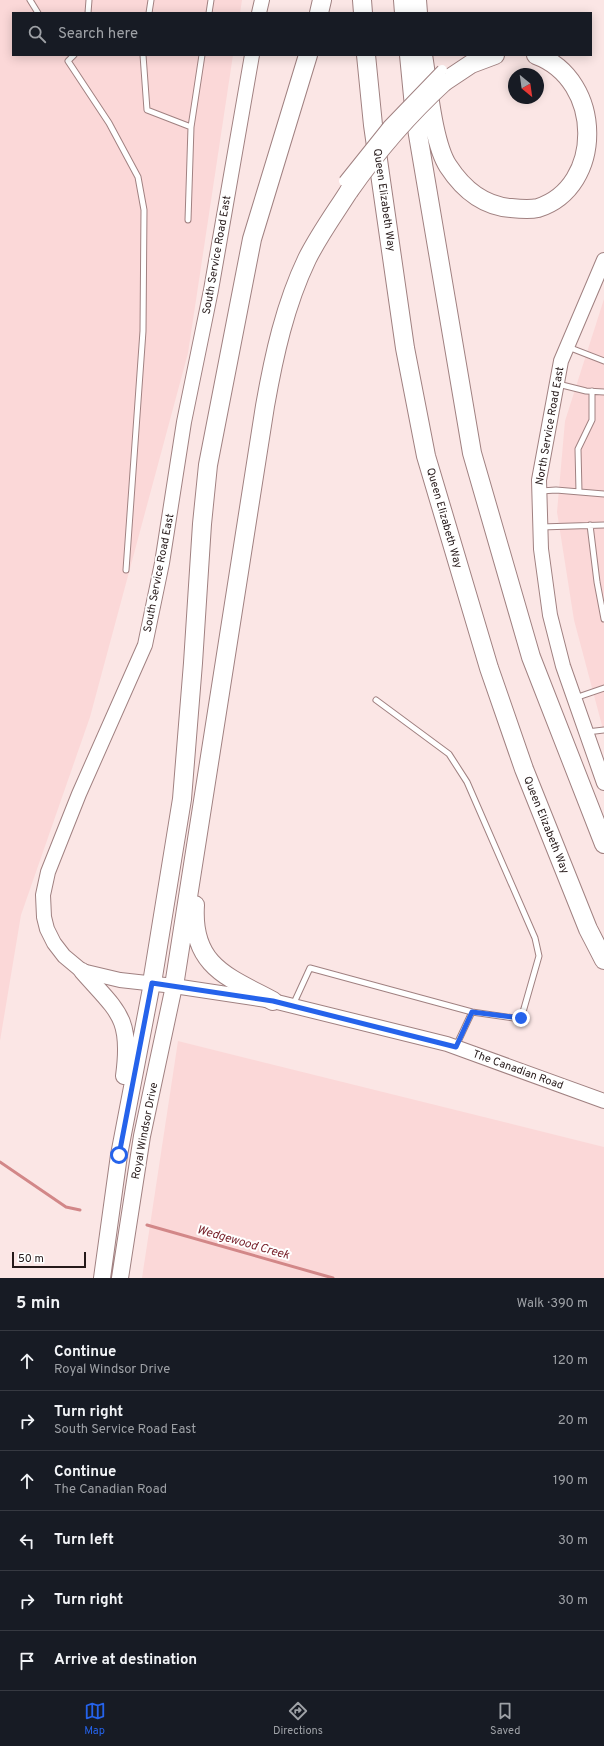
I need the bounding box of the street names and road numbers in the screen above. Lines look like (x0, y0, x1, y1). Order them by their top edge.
street label: Queen Elizabeth Way (370, 148, 398, 253)
street label: South Service Road East (200, 195, 234, 315)
street label: North Service Road East (533, 366, 567, 486)
street label: Queen Elizabeth Way (423, 466, 465, 570)
street label: South Service Road East (141, 513, 177, 633)
street label: Queen Elizabeth Way (520, 774, 572, 876)
street label: The Canadian Road (471, 1047, 565, 1093)
street label: Royal Windsor Drive (129, 1081, 161, 1181)

